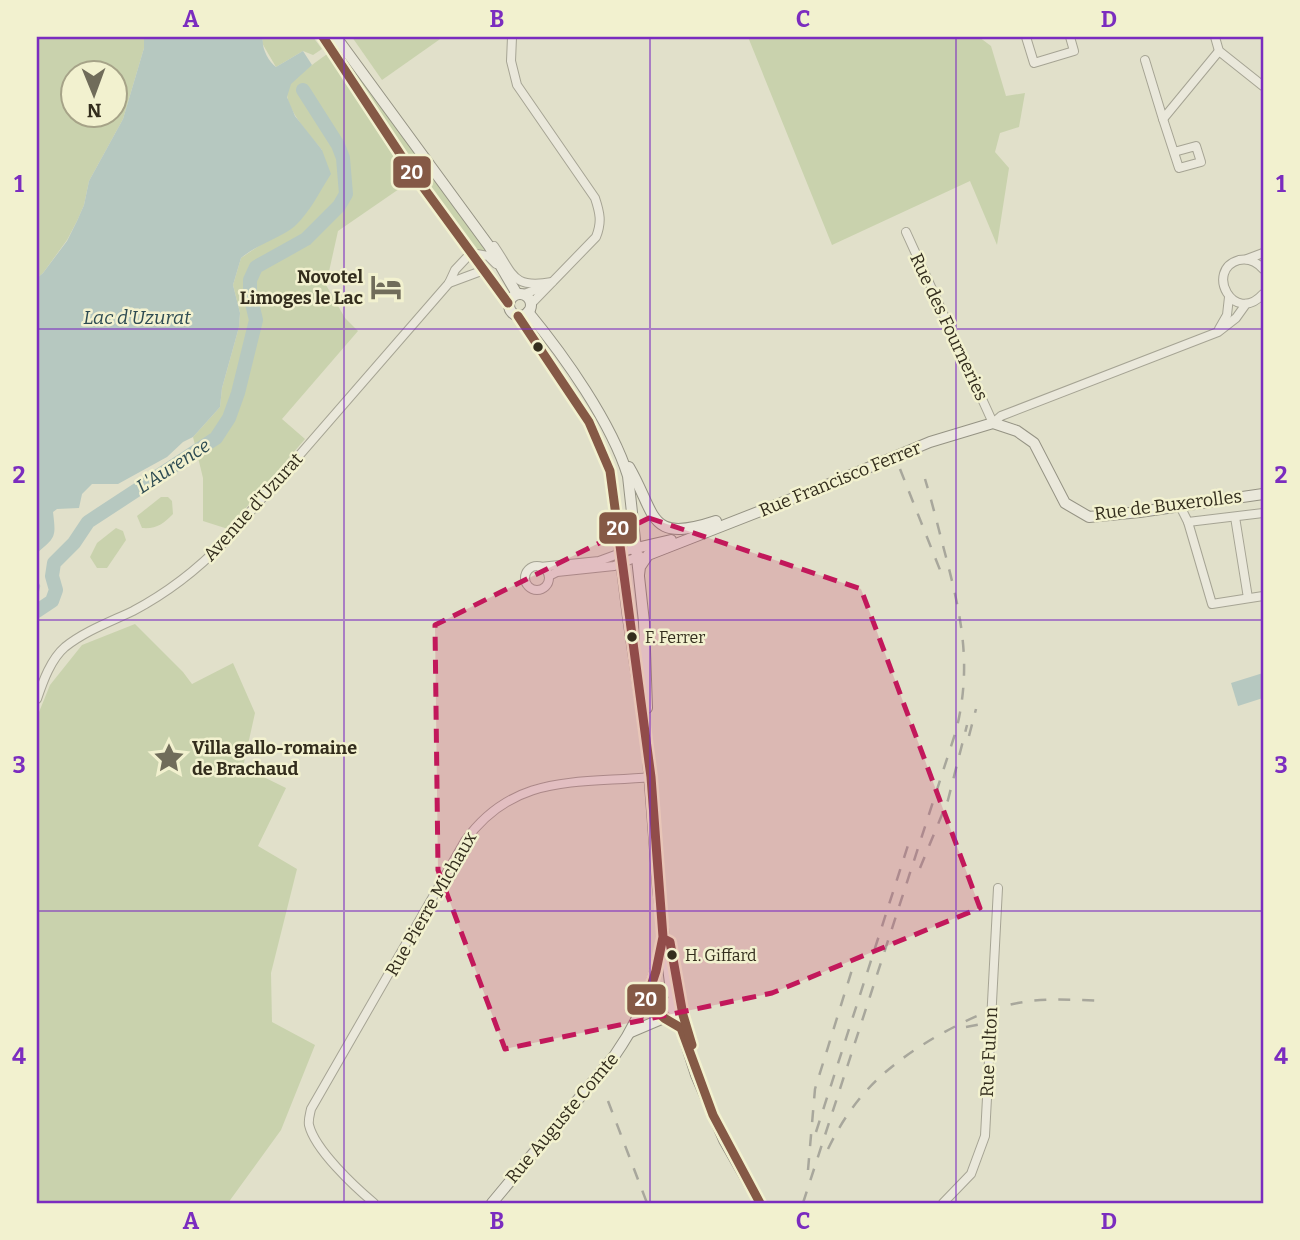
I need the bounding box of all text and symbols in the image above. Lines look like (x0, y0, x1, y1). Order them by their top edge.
text: A (183, 5, 200, 33)
text: B (490, 5, 504, 33)
text: C (796, 5, 810, 33)
text: D (1101, 5, 1117, 33)
north arrow (60, 60, 130, 130)
text: N (86, 99, 102, 122)
line badge: 20 (392, 155, 432, 189)
text: 20 (401, 161, 423, 184)
text: 1 (14, 170, 24, 198)
text: 1 (1276, 170, 1286, 198)
street label: Rue des Fourneries (905, 250, 993, 404)
place label: Novotel Limoges le Lac (240, 266, 363, 309)
hotel icon: Novotel Limoges le Lac (369, 270, 403, 304)
water label: Lac d'Uzurat (83, 306, 191, 329)
unlabelled marker (531, 340, 545, 354)
water label: L'Aurence (132, 433, 215, 498)
street label: Rue Francisco Ferrer (756, 436, 924, 522)
street label: Avenue d'Uzurat (199, 448, 308, 566)
text: 2 (13, 461, 26, 489)
text: 2 (1275, 461, 1288, 489)
street label: Rue de Buxerolles (1093, 485, 1243, 525)
line badge: 20 (598, 511, 638, 545)
text: 20 (607, 517, 629, 540)
place label: F. Ferrer (645, 628, 705, 647)
marker: F. Ferrer (625, 630, 639, 644)
place label: Villa gallo-romaine de Brachaud (192, 737, 357, 780)
place icon: Villa gallo-romaine de Brachaud (152, 741, 186, 775)
text: 3 (12, 751, 26, 779)
text: 3 (1274, 751, 1288, 779)
street label: Rue Pierre Michaux (381, 828, 481, 980)
place label: H. Giffard (685, 946, 757, 965)
marker: H. Giffard (665, 948, 679, 962)
line badge: 20 (626, 983, 667, 1016)
text: 20 (635, 988, 657, 1011)
street label: Rue Fulton (976, 1006, 1002, 1098)
text: 4 (12, 1042, 26, 1070)
text: 4 (1274, 1042, 1288, 1070)
street label: Rue Auguste Comte (501, 1048, 623, 1188)
text: A (183, 1207, 200, 1235)
text: B (490, 1207, 504, 1235)
text: C (796, 1207, 810, 1235)
text: D (1101, 1207, 1117, 1235)

